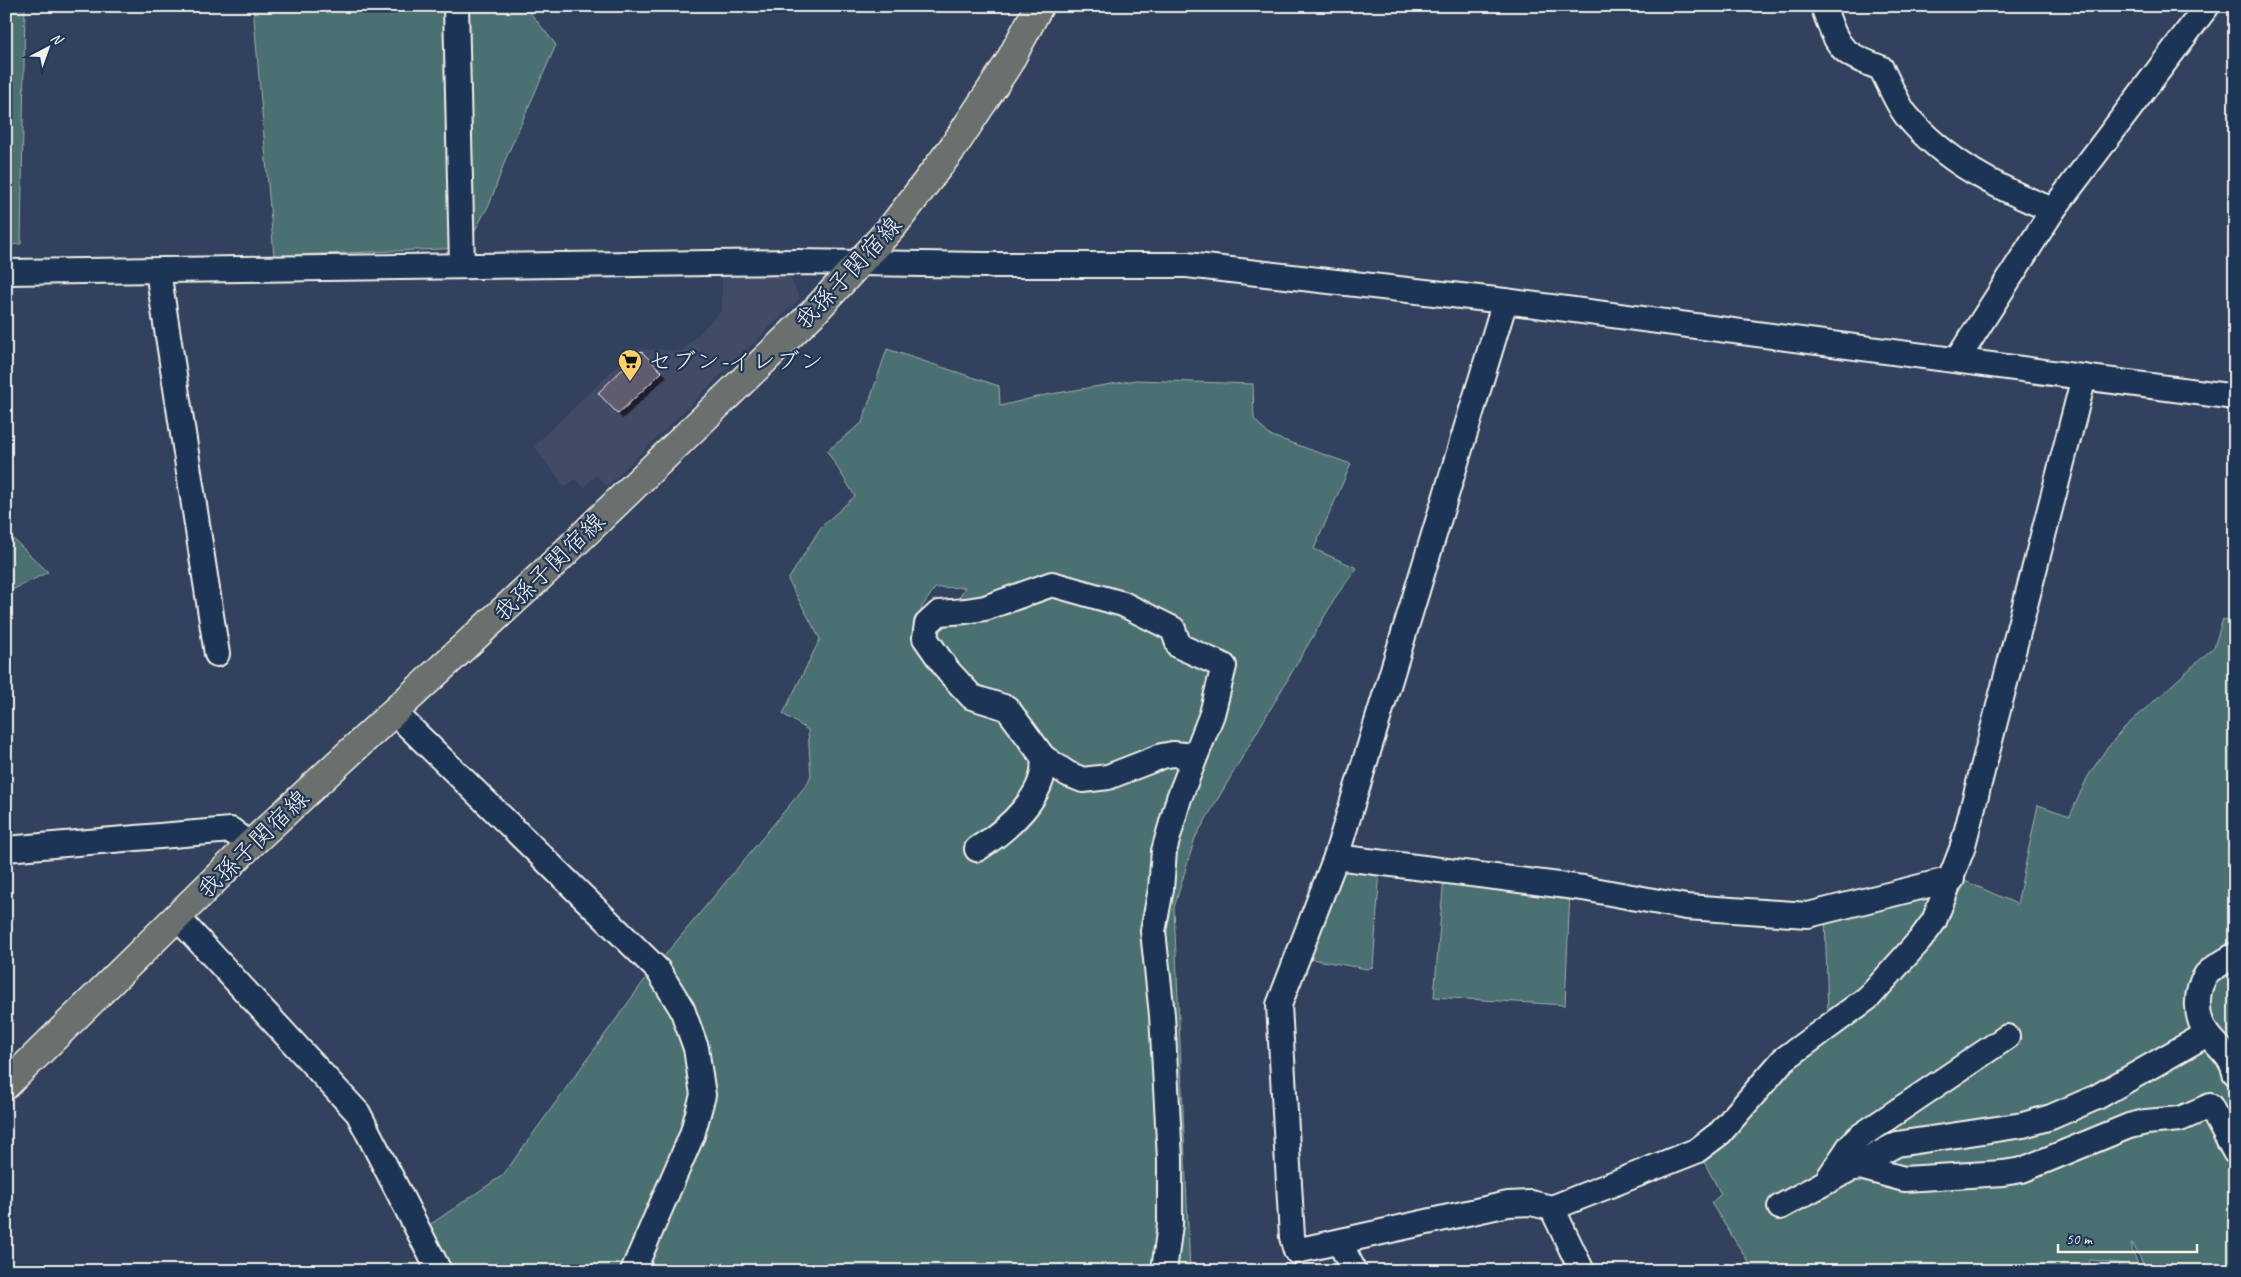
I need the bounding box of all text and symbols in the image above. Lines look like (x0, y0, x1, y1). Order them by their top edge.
north arrow (22, 22, 72, 72)
text: N (47, 29, 67, 49)
street label: 我孫子関宿線 (788, 210, 908, 336)
place label: セブン-イレブン (648, 346, 824, 376)
supermarket icon: セブン-イレブン (617, 348, 643, 382)
street label: 我孫子関宿線 (487, 506, 611, 628)
street label: 我孫子関宿線 (191, 783, 315, 905)
scale bar (2058, 1222, 2197, 1254)
text: 50 m (2066, 1230, 2093, 1249)

